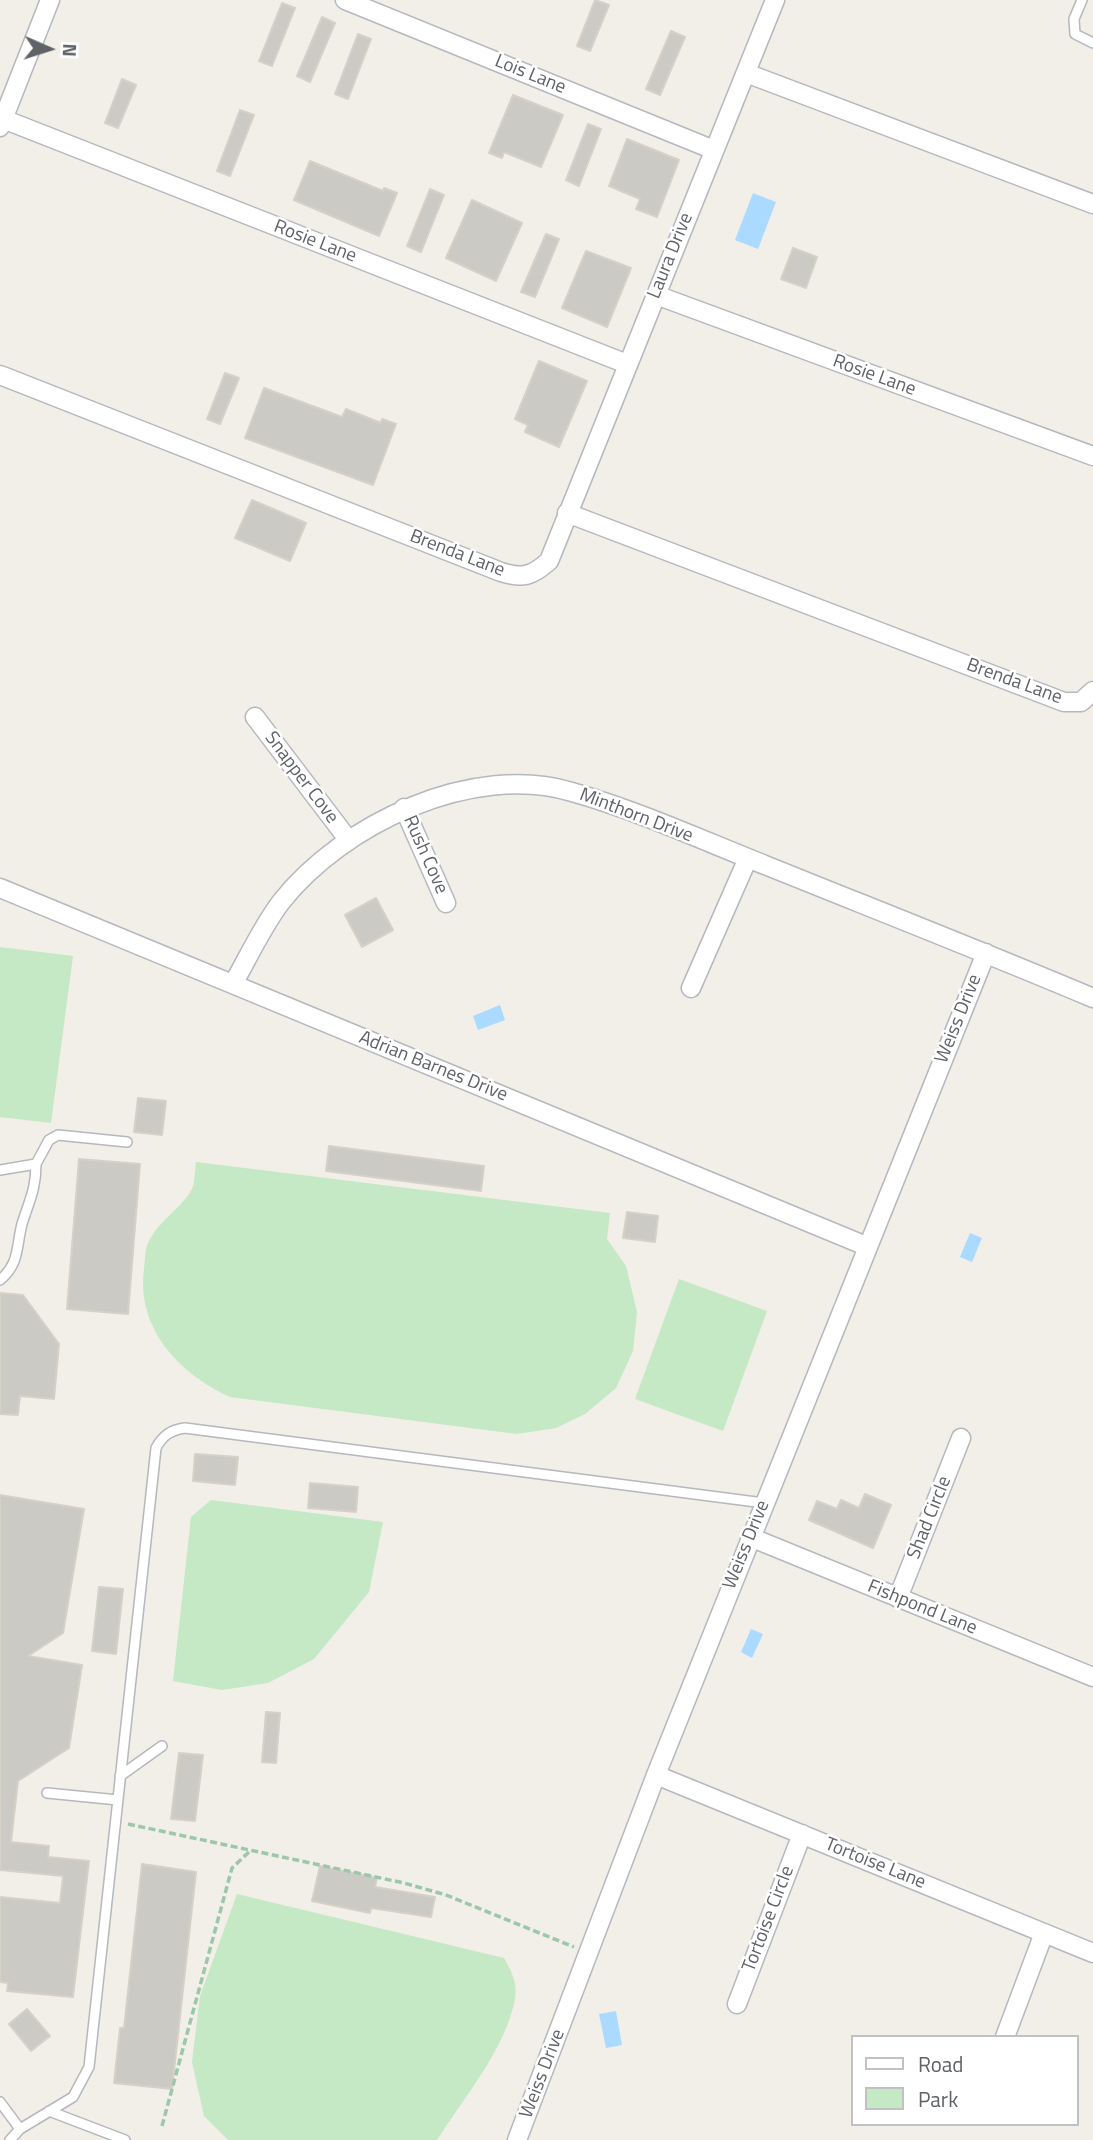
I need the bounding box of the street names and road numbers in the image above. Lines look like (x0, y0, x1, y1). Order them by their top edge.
street label: Lois Lane (491, 50, 569, 100)
street label: Laura Drive (643, 210, 699, 302)
street label: Rosie Lane (270, 216, 360, 268)
street label: Rosie Lane (829, 350, 919, 402)
street label: Brenda Lane (406, 525, 508, 583)
street label: Brenda Lane (963, 654, 1065, 710)
street label: Snapper Cove (259, 728, 343, 828)
street label: Minthorn Drive (576, 784, 696, 848)
street label: Rush Cove (398, 812, 452, 898)
street label: Weiss Drive (931, 971, 987, 1067)
street label: Adrian Barnes Drive (355, 1027, 511, 1107)
street label: Shad Circle (903, 1473, 957, 1563)
street label: Weiss Drive (719, 1497, 775, 1593)
street label: Fishpond Lane (864, 1576, 980, 1640)
street label: Tortoise Lane (821, 1833, 929, 1895)
street label: Tortoise Circle (738, 1863, 800, 1975)
street label: Weiss Drive (516, 2026, 570, 2122)

